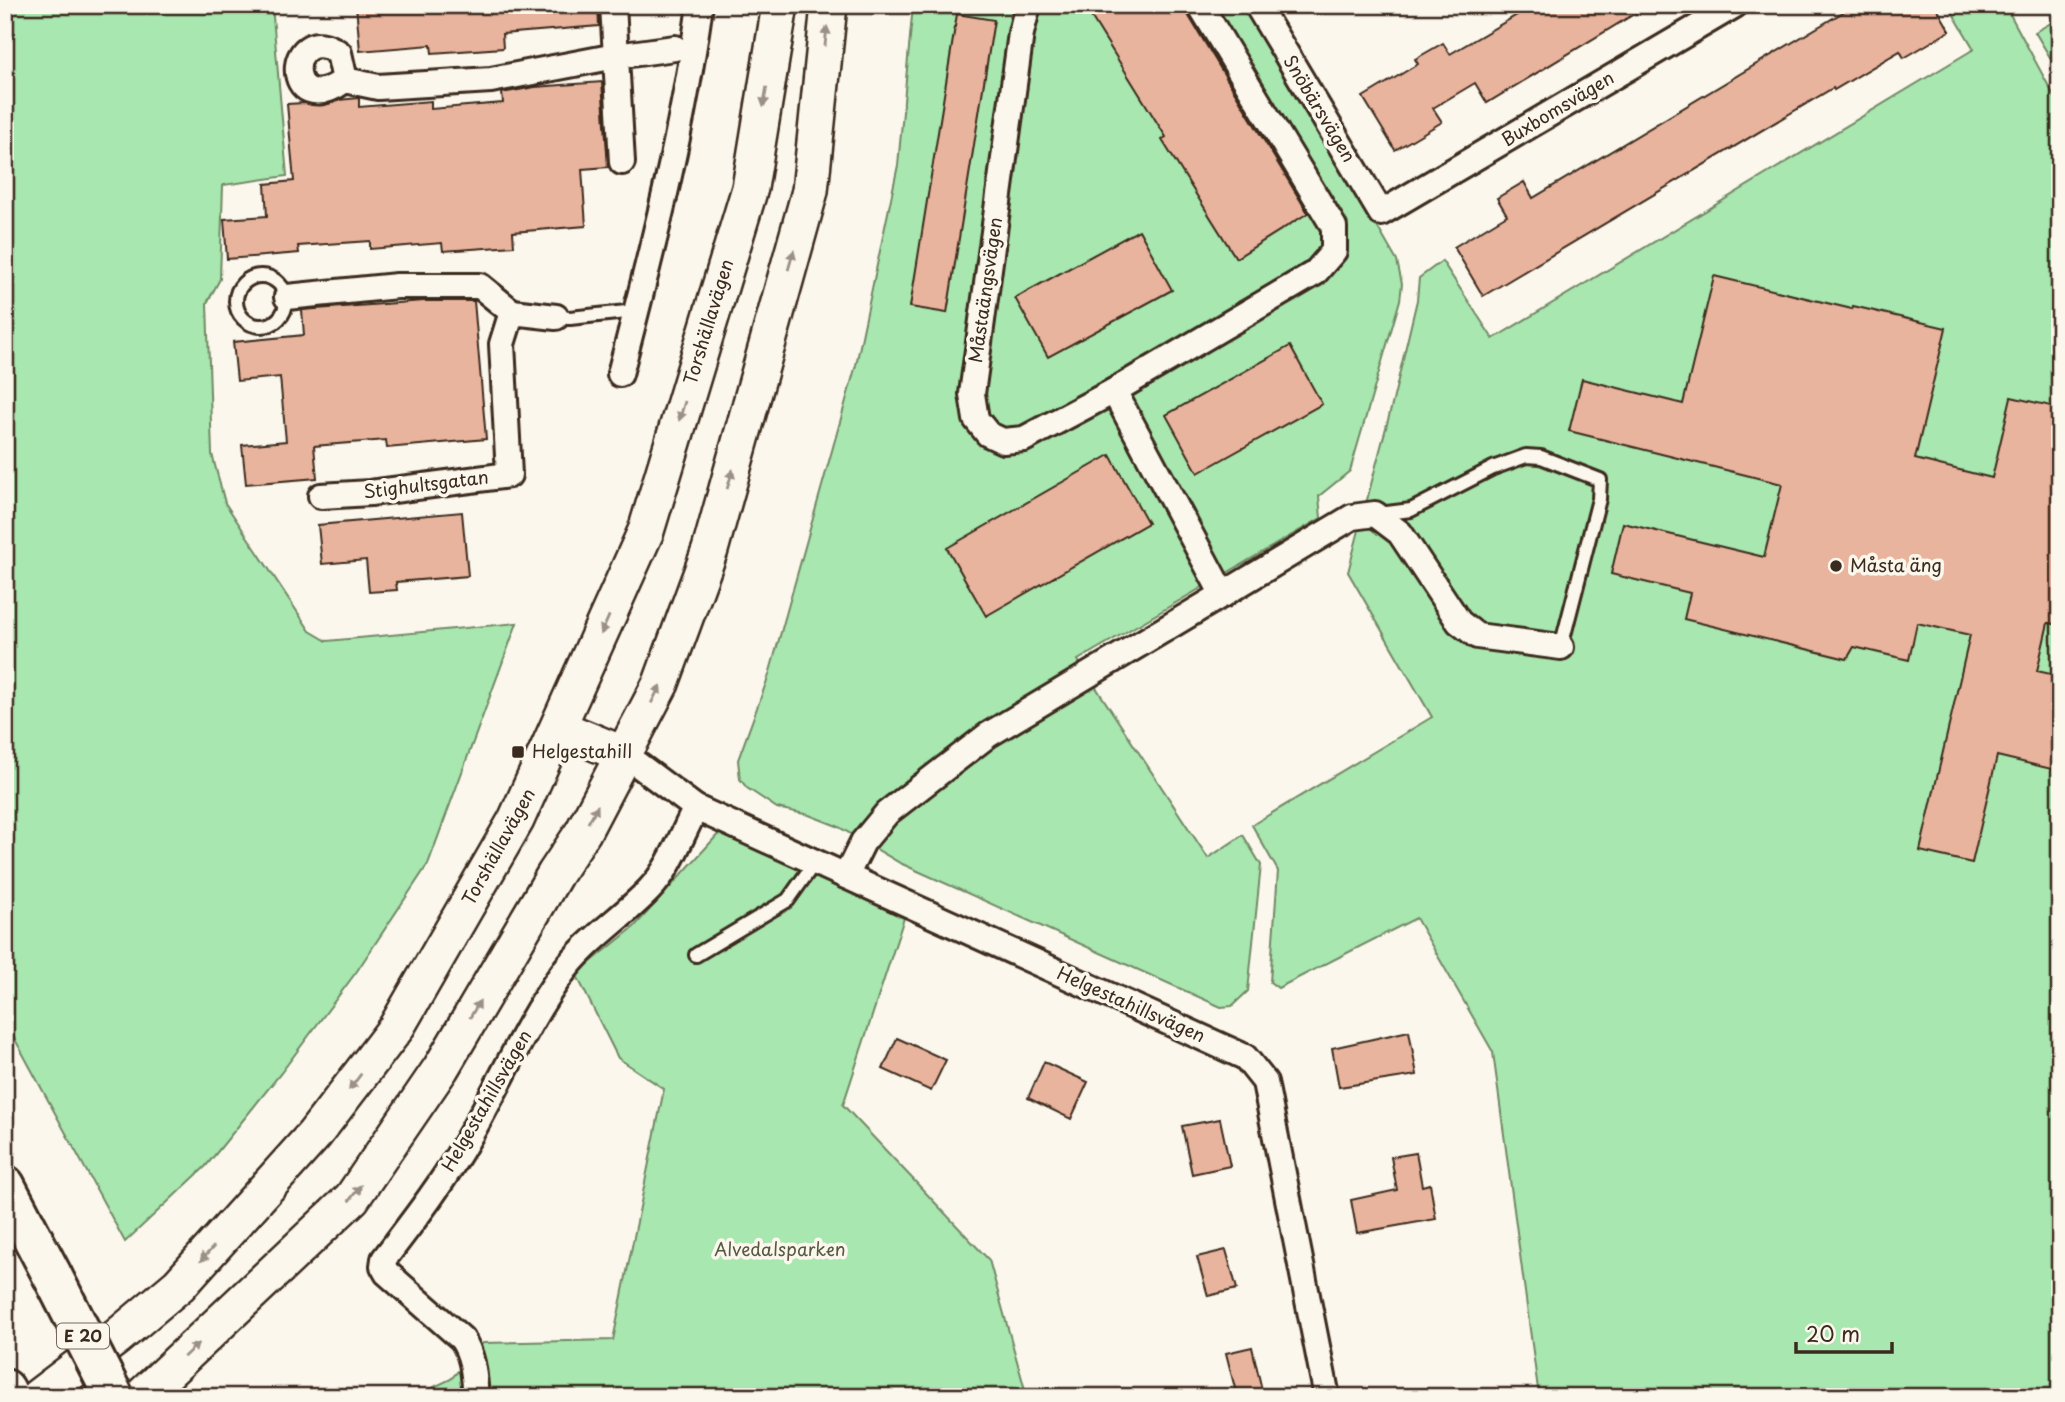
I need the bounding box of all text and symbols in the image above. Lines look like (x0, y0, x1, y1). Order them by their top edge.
one-way arrow (821, 25, 832, 47)
street label: Snöbärsvägen (1278, 49, 1363, 167)
street label: Buxbomsvägen (1496, 63, 1619, 152)
one-way arrow (759, 86, 770, 108)
street label: Måstaängsvägen (961, 215, 1008, 364)
one-way arrow (786, 249, 796, 270)
street label: Torshällavägen (676, 255, 739, 388)
one-way arrow (677, 401, 687, 422)
street label: Stighultsgatan (362, 462, 490, 505)
one-way arrow (725, 468, 735, 489)
place label: Måsta äng (1850, 551, 1942, 578)
marker: Måsta äng (1828, 558, 1844, 574)
one-way arrow (599, 614, 610, 635)
one-way arrow (650, 684, 661, 704)
place label: Helgestahill (532, 737, 632, 764)
marker: Helgestahill (510, 744, 526, 760)
street label: Torshällavägen (454, 783, 541, 910)
one-way arrow (587, 804, 599, 824)
street label: Helgestahillsvägen (1053, 959, 1210, 1048)
one-way arrow (469, 999, 482, 1018)
street label: Helgestahillsvägen (434, 1024, 537, 1176)
one-way arrow (348, 1073, 362, 1091)
one-way arrow (347, 1184, 362, 1202)
park label: Alvedalsparken (714, 1235, 846, 1262)
one-way arrow (199, 1245, 215, 1262)
scale bar (1796, 1311, 1892, 1355)
text: 20 m (1806, 1317, 1860, 1349)
road number: E 20 (57, 1324, 109, 1348)
one-way arrow (182, 1343, 199, 1359)

